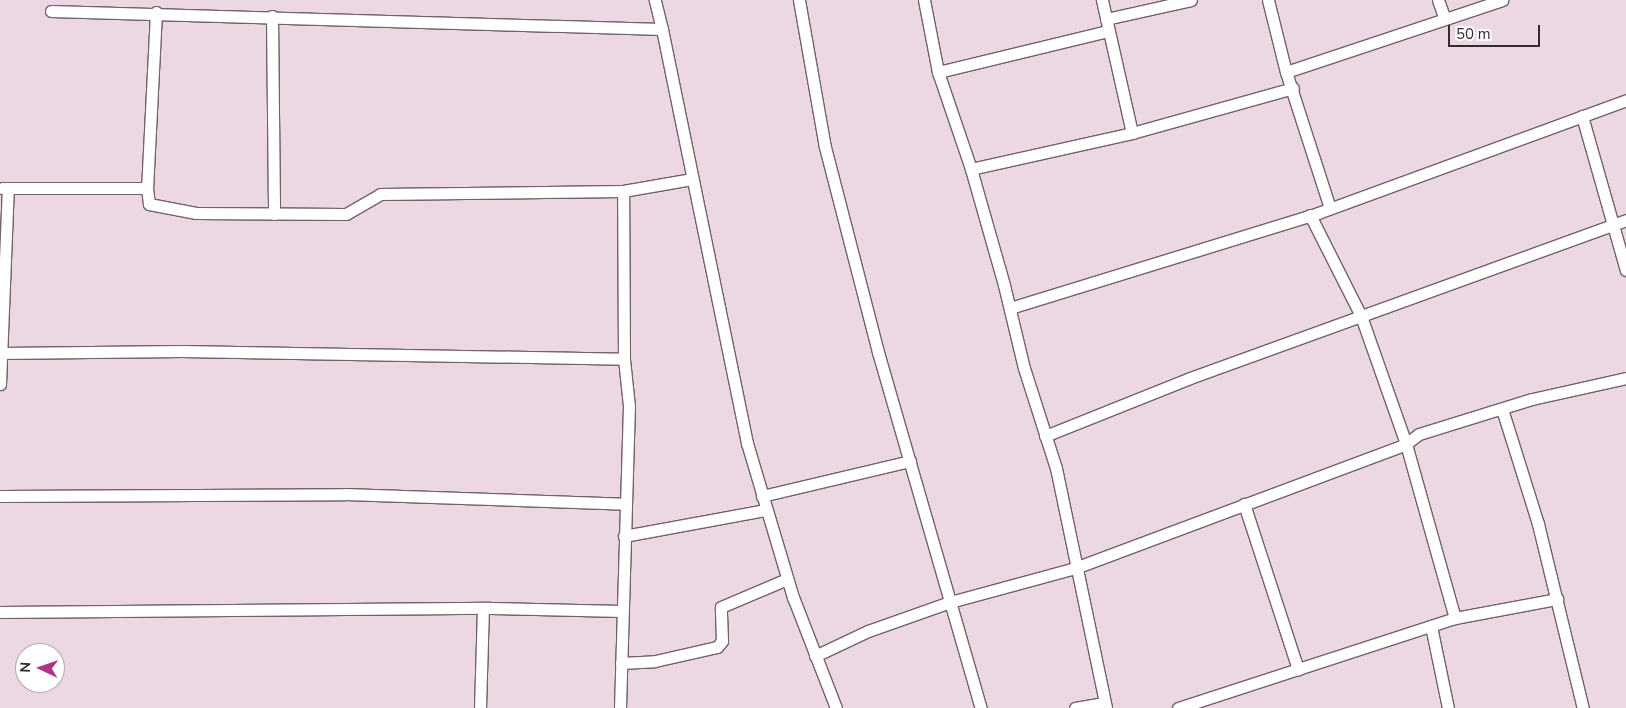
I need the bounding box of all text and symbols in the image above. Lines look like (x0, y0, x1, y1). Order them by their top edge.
scale bar (1451, 15, 1544, 47)
text: 50 m (1456, 24, 1491, 44)
north arrow (15, 643, 65, 693)
text: N (16, 662, 35, 673)

